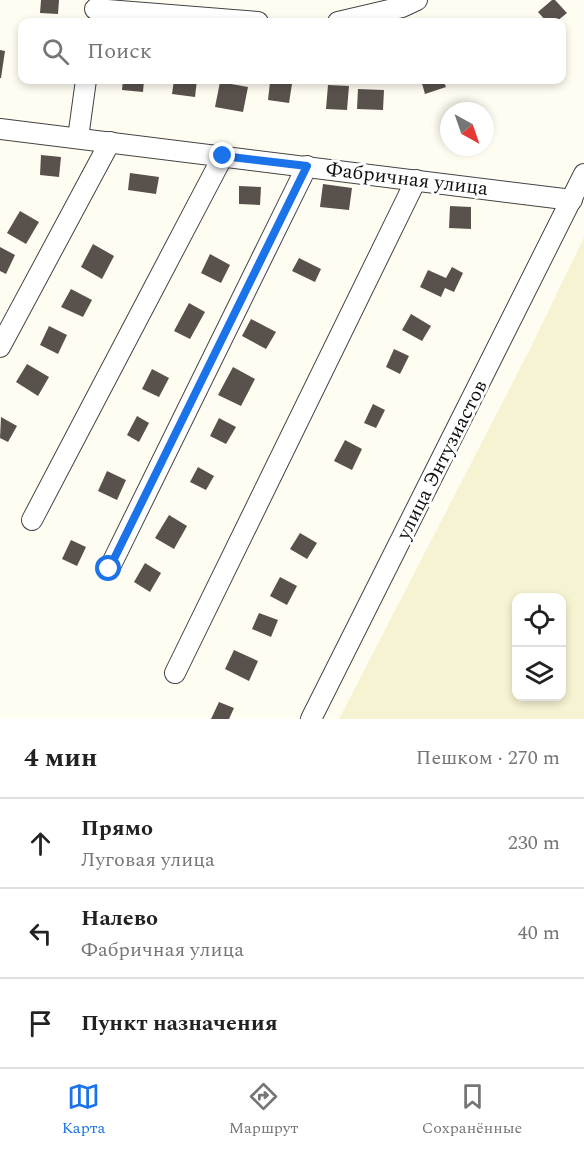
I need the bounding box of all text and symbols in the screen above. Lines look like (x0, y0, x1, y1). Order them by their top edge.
search box (18, 18, 566, 84)
icon: search (39, 35, 72, 68)
text: Поиск (87, 35, 152, 68)
north arrow (440, 102, 494, 156)
route end (209, 142, 235, 168)
street label: Фабричная улица (324, 154, 490, 204)
street label: улица Энтузиастов (388, 375, 495, 546)
route start (95, 555, 121, 581)
map controls (512, 593, 566, 701)
button: locate (512, 593, 566, 647)
button: layers (512, 647, 566, 701)
text: 4 мин (24, 738, 97, 778)
text: Пешком · 270 m (416, 743, 560, 773)
text: Прямо (81, 812, 153, 845)
icon: ahead (24, 827, 57, 860)
text: 230 m (508, 828, 560, 858)
text: Луговая улица (81, 845, 215, 875)
text: Налево (81, 902, 158, 935)
icon: left (24, 917, 57, 950)
text: 40 m (518, 918, 560, 948)
text: Фабричная улица (81, 935, 244, 965)
icon: arrive (24, 1007, 57, 1040)
text: Пункт назначения (81, 1007, 278, 1040)
tab: Карта (62, 1080, 105, 1140)
tab: Маршрут (229, 1080, 298, 1140)
tab: Сохранённые (422, 1080, 522, 1140)

